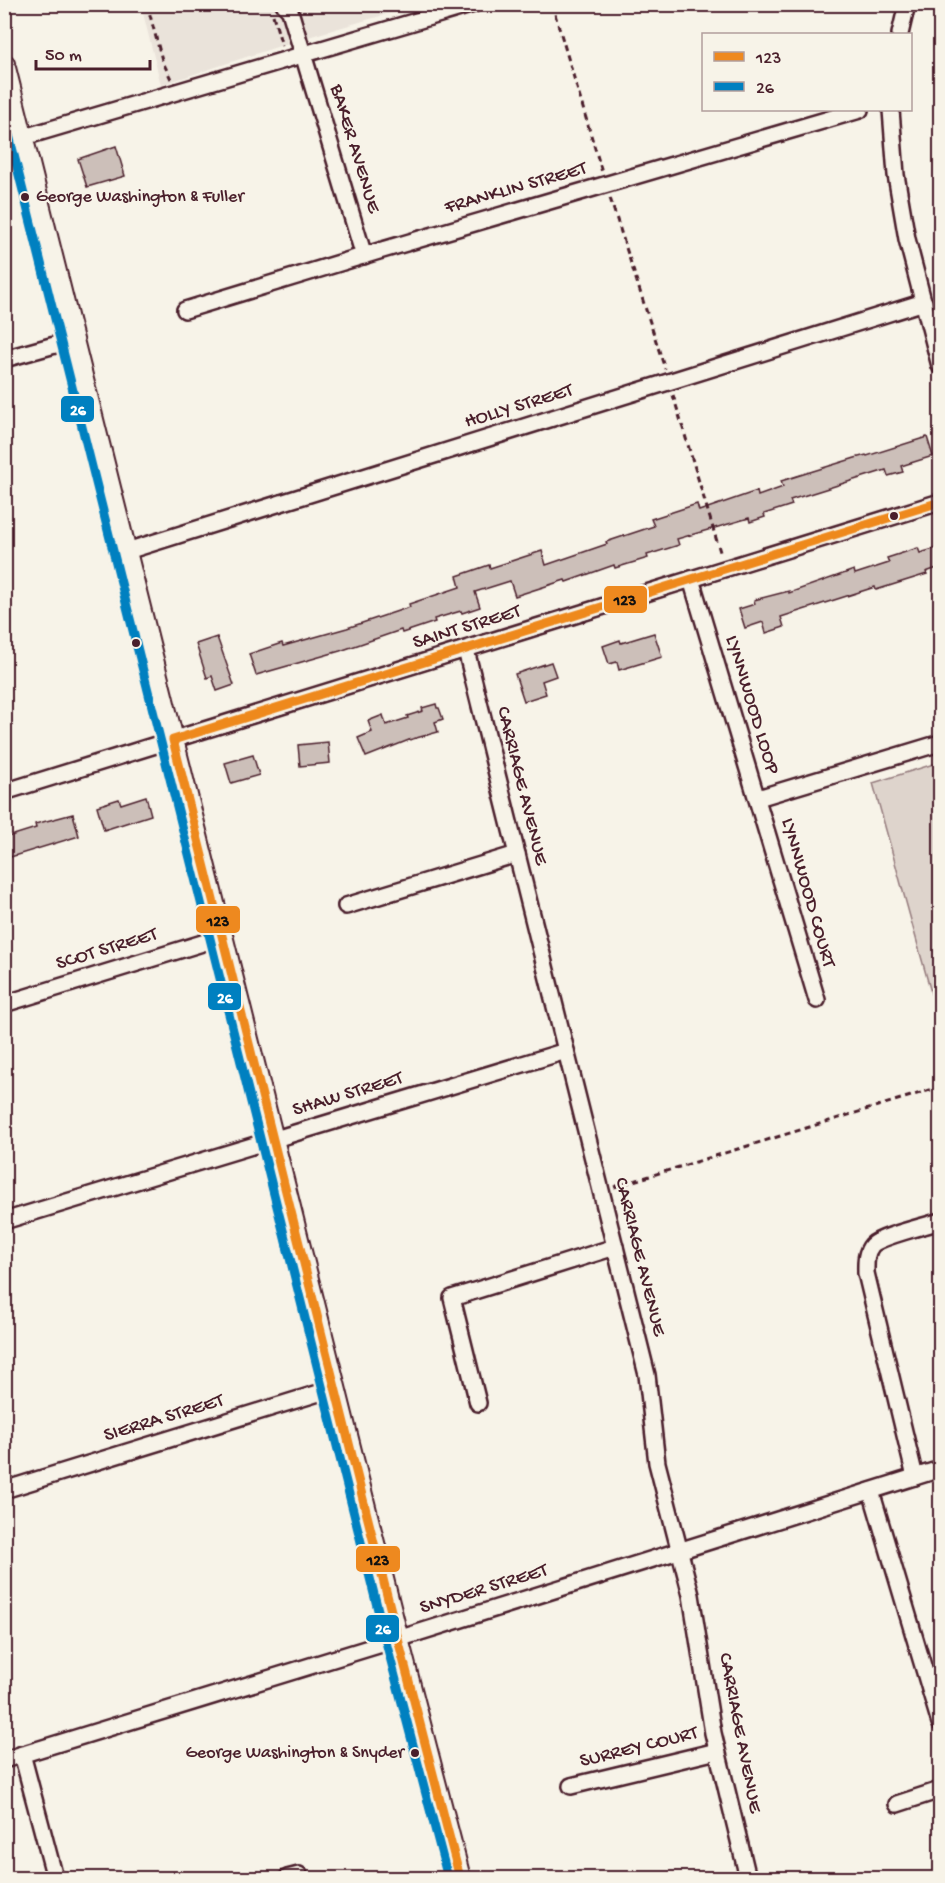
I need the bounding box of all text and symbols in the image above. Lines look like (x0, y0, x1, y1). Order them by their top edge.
scale bar (36, 33, 150, 71)
legend (702, 33, 912, 111)
text: 50 m (45, 46, 82, 67)
text: 123 (755, 49, 781, 70)
text: 26 (756, 79, 775, 100)
street label: BAKER AVENUE (323, 81, 385, 218)
street label: FRANKLIN STREET (441, 157, 591, 221)
place label: George Washington & Fuller (36, 187, 245, 208)
marker: George Washington & Fuller (19, 191, 31, 203)
street label: HOLLY STREET (462, 379, 577, 434)
line badge: 26 (60, 395, 95, 423)
text: 26 (70, 403, 87, 422)
unlabelled marker (888, 510, 900, 522)
line badge: 123 (603, 585, 648, 614)
text: 123 (613, 593, 636, 612)
street label: SAINT STREET (410, 600, 525, 655)
street label: LYNNWOOD LOOP (719, 633, 783, 778)
unlabelled marker (130, 637, 142, 649)
street label: CARRIAGE AVENUE (490, 704, 552, 869)
street label: LYNNWOOD COURT (775, 816, 840, 972)
line badge: 123 (195, 905, 241, 934)
text: 123 (206, 914, 229, 933)
street label: SCOT STREET (54, 923, 162, 976)
line badge: 26 (207, 982, 242, 1011)
text: 26 (217, 991, 234, 1010)
street label: SHAW STREET (290, 1067, 407, 1123)
street label: CARRIAGE AVENUE (608, 1175, 670, 1340)
street label: SIERRA STREET (101, 1389, 228, 1448)
line badge: 123 (355, 1545, 401, 1573)
text: 123 (366, 1553, 389, 1572)
street label: SNYDER STREET (417, 1559, 552, 1620)
line badge: 26 (365, 1614, 400, 1643)
text: 26 (375, 1622, 392, 1641)
street label: CARRIAGE AVENUE (712, 1651, 766, 1816)
street label: SURREY COURT (578, 1722, 702, 1774)
place label: George Washington & Snyder (186, 1743, 406, 1764)
marker: George Washington & Snyder (409, 1747, 421, 1759)

